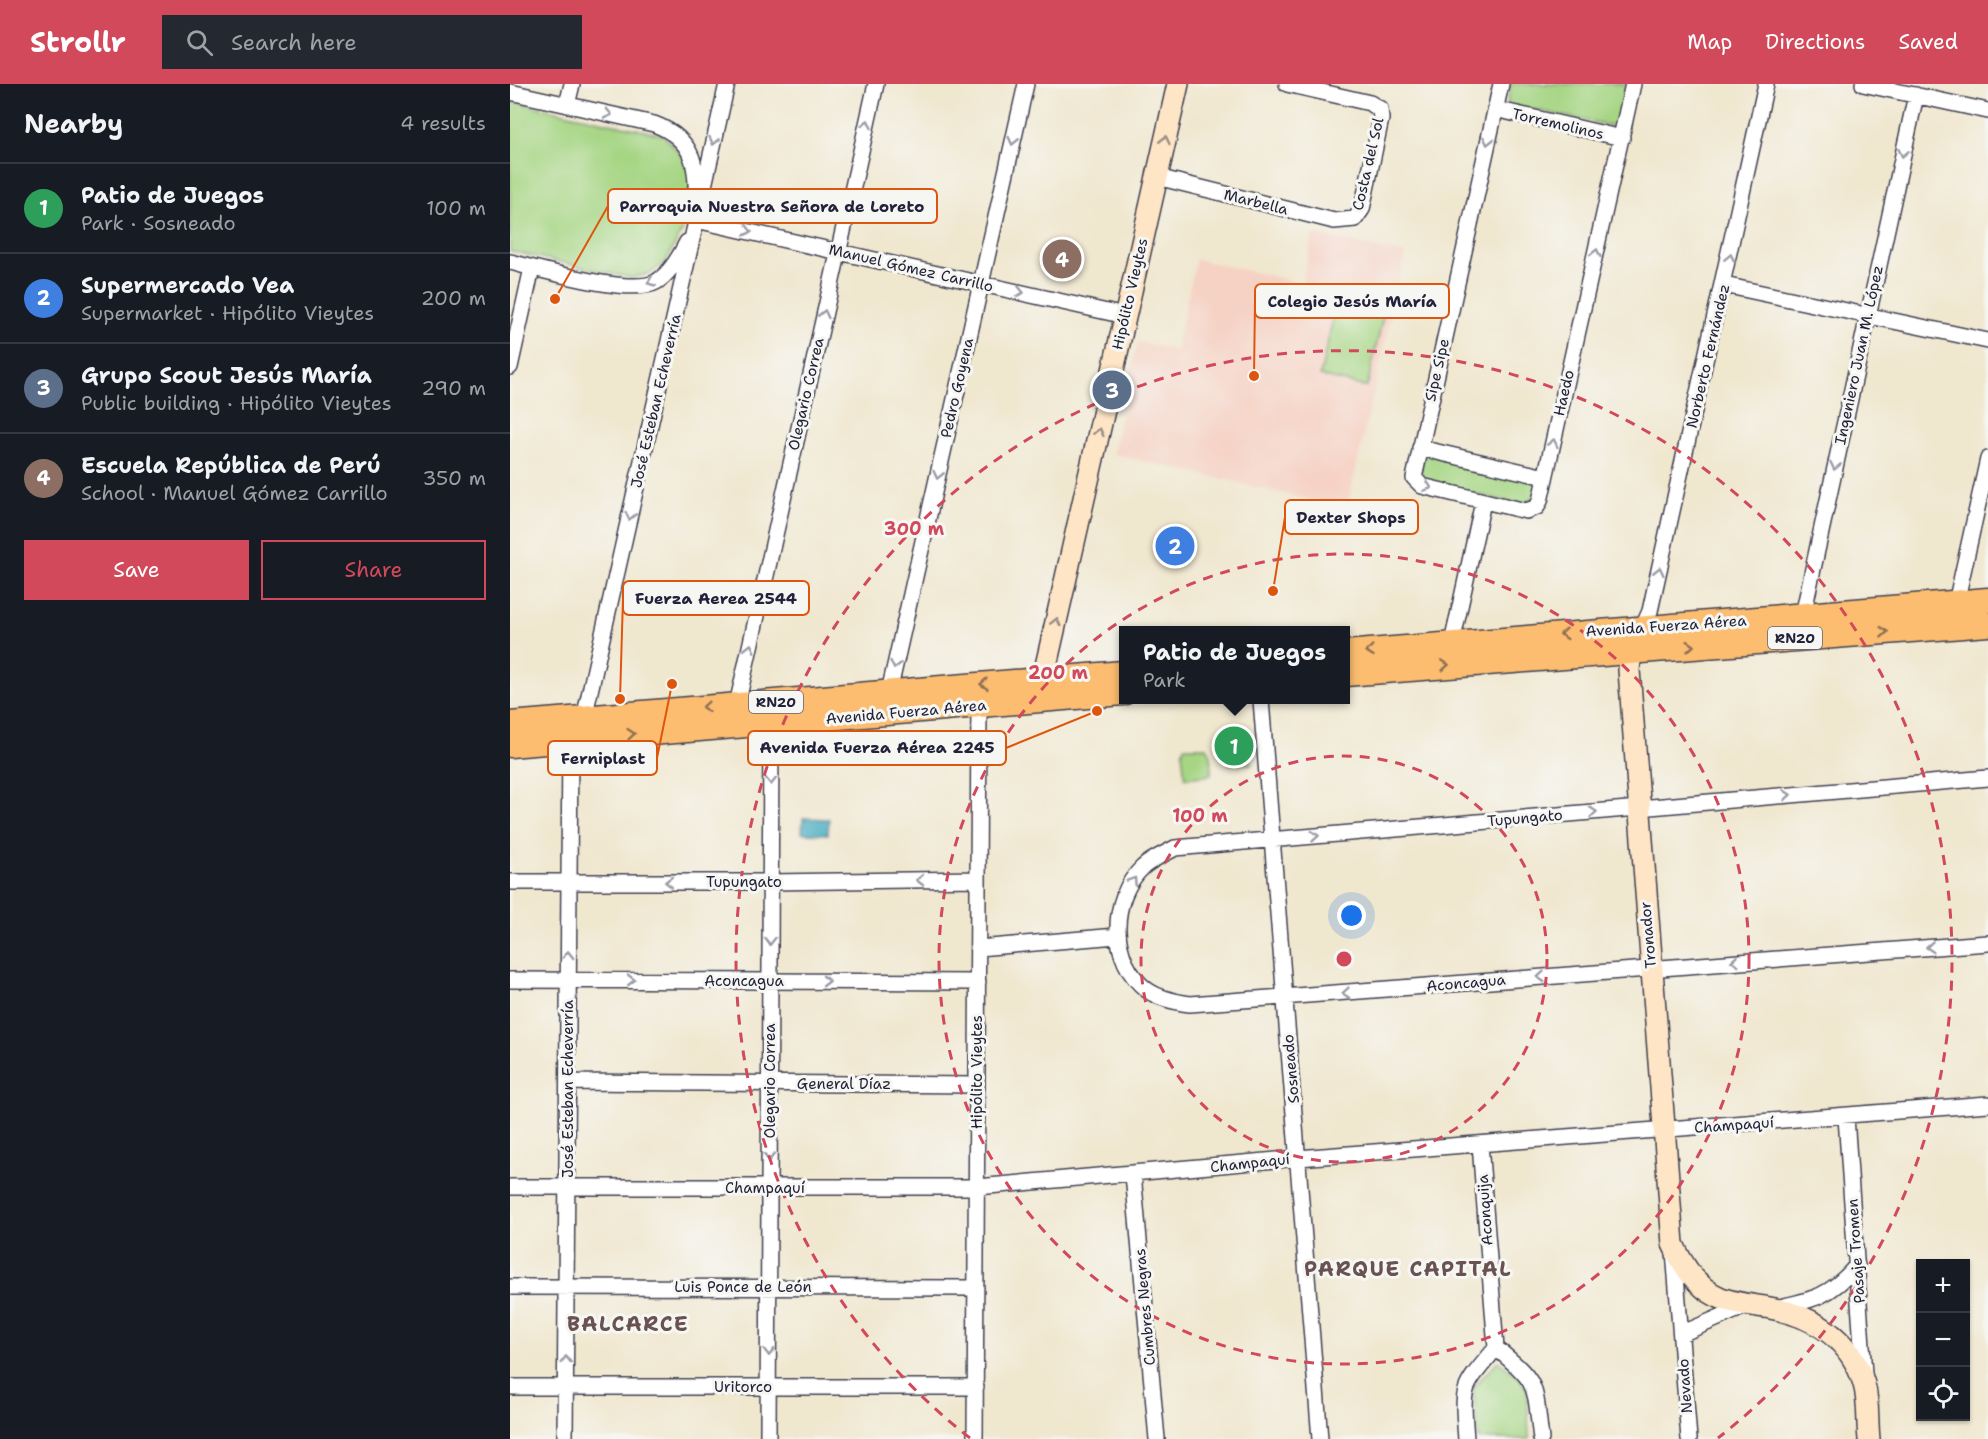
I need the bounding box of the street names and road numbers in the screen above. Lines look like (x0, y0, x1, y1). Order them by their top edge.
street label: Torremolinos (1510, 104, 1606, 144)
street label: Costa del Sol (1348, 115, 1388, 212)
street label: Marbella (1222, 184, 1291, 220)
street label: Hipólito Vieytes (1107, 236, 1153, 352)
street label: Manuel Gómez Carrillo (827, 239, 995, 297)
street label: Ingeniero Juan M. López (1830, 263, 1888, 447)
street label: Norberto Fernández (1682, 282, 1734, 430)
street label: José Esteban Echeverría (626, 311, 686, 490)
street label: Olegario Correa (783, 335, 829, 452)
street label: Pedro Goyena (936, 335, 978, 440)
street label: Sipe Sipe (1420, 337, 1454, 403)
street label: Haedo (1549, 368, 1579, 418)
street label: Avenida Fuerza Aérea (1585, 610, 1748, 642)
road number: RN20 (1768, 627, 1822, 649)
road number: RN20 (749, 691, 803, 713)
street label: Avenida Fuerza Aérea (825, 695, 988, 729)
street label: Tupungato (1486, 805, 1564, 831)
street label: Tupungato (706, 872, 782, 892)
street label: Tronador (1635, 901, 1661, 969)
street label: Aconcagua (1425, 970, 1507, 996)
street label: Aconcagua (704, 971, 785, 991)
street label: José Esteban Echeverría (558, 999, 578, 1178)
street label: Hipólito Vieytes (967, 1015, 987, 1129)
street label: Olegario Correa (760, 1023, 780, 1139)
street label: Sosneado (1278, 1034, 1304, 1104)
street label: General Díaz (797, 1074, 891, 1094)
street label: Champaquí (1694, 1112, 1775, 1138)
street label: Champaquí (1209, 1149, 1291, 1177)
street label: Aconquija (1472, 1173, 1497, 1246)
street label: Champaquí (725, 1178, 806, 1198)
street label: Pasaje Tromen (1842, 1198, 1870, 1304)
street label: Cumbres Negras (1130, 1248, 1160, 1366)
street label: Luis Ponce de León (674, 1277, 812, 1297)
street label: Nevado (1673, 1358, 1697, 1414)
street label: Uritorco (714, 1377, 772, 1397)

